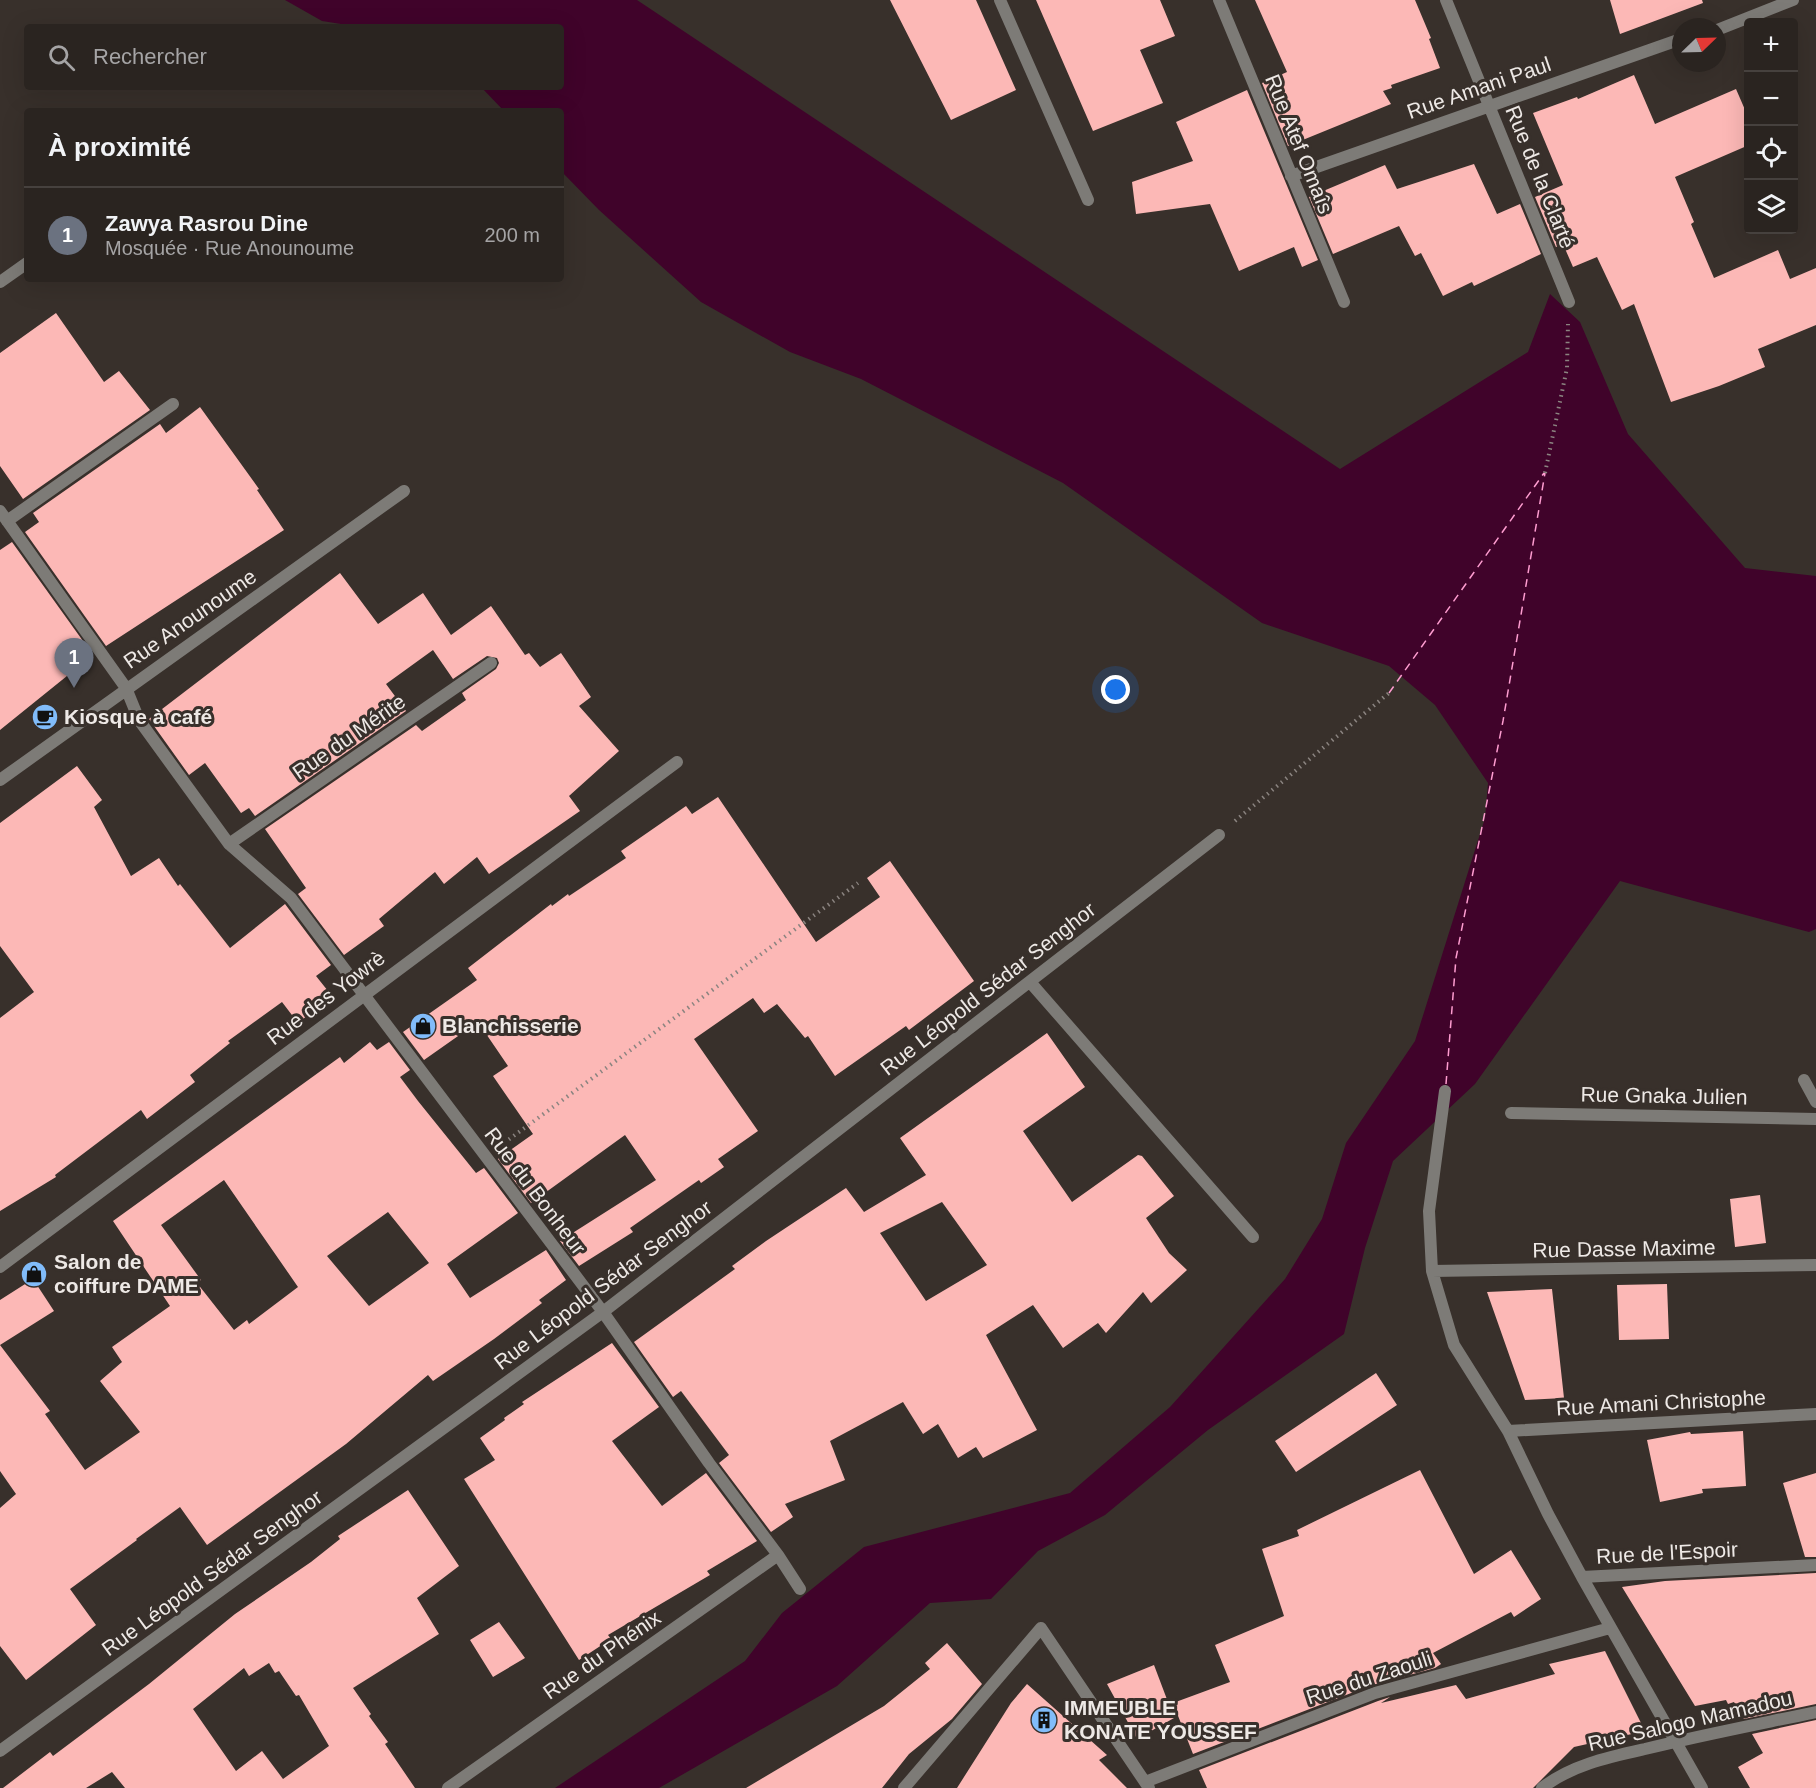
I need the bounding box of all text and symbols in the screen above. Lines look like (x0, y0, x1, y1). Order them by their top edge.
north arrow (1672, 18, 1726, 72)
map controls (1744, 18, 1798, 234)
button: + (1744, 18, 1798, 72)
search box (24, 24, 564, 90)
icon: search (45, 41, 78, 74)
text: Rechercher (93, 44, 207, 69)
street label: Rue Amani Paul (1404, 52, 1554, 123)
street label: Rue Atef Omaîs (1261, 71, 1338, 217)
button: − (1744, 72, 1798, 126)
street label: Rue de la Clarté (1501, 102, 1580, 251)
button: locate (1744, 126, 1798, 180)
text: À proximité (48, 132, 191, 162)
button: layers (1744, 180, 1798, 234)
text: Zawya Rasrou Dine (105, 211, 308, 236)
text: 1 (62, 224, 73, 246)
text: 200 m (484, 224, 540, 246)
text: Mosquée · Rue Anounoume (105, 237, 354, 259)
street label: Rue Anounoume (119, 564, 260, 673)
pin: 1 (54, 638, 94, 688)
your location (1101, 675, 1130, 704)
street label: Rue du Mérite (288, 689, 409, 784)
cafe icon: Kiosque à café (30, 702, 60, 732)
place label: Kiosque à café (64, 705, 212, 728)
street label: Rue Léopold Sédar Senghor (876, 898, 1100, 1080)
street label: Rue des Yowrè (262, 946, 389, 1049)
shop icon: Blanchisserie (408, 1011, 438, 1041)
place label: Blanchisserie (442, 1014, 579, 1037)
street label: Rue Gnaka Julien (1580, 1083, 1748, 1108)
street label: Rue du Bonheur (480, 1123, 591, 1259)
street label: Rue Léopold Sédar Senghor (489, 1195, 716, 1374)
street label: Rue Dasse Maxime (1532, 1235, 1716, 1262)
place label: Salon de coiffure DAME (54, 1250, 199, 1297)
shop icon: Salon de coiffure DAME (19, 1259, 49, 1289)
street label: Rue Amani Christophe (1555, 1386, 1766, 1419)
street label: Rue Léopold Sédar Senghor (97, 1485, 326, 1660)
street label: Rue de l'Espoir (1596, 1537, 1738, 1568)
street label: Rue du Phénix (539, 1605, 665, 1704)
street label: Rue du Zaouli (1303, 1646, 1435, 1709)
street label: Rue Salogo Mamadou (1585, 1686, 1794, 1755)
place label: IMMEUBLE KONATE YOUSSEF (1064, 1696, 1257, 1743)
building icon: IMMEUBLE KONATE YOUSSEF (1029, 1705, 1059, 1735)

